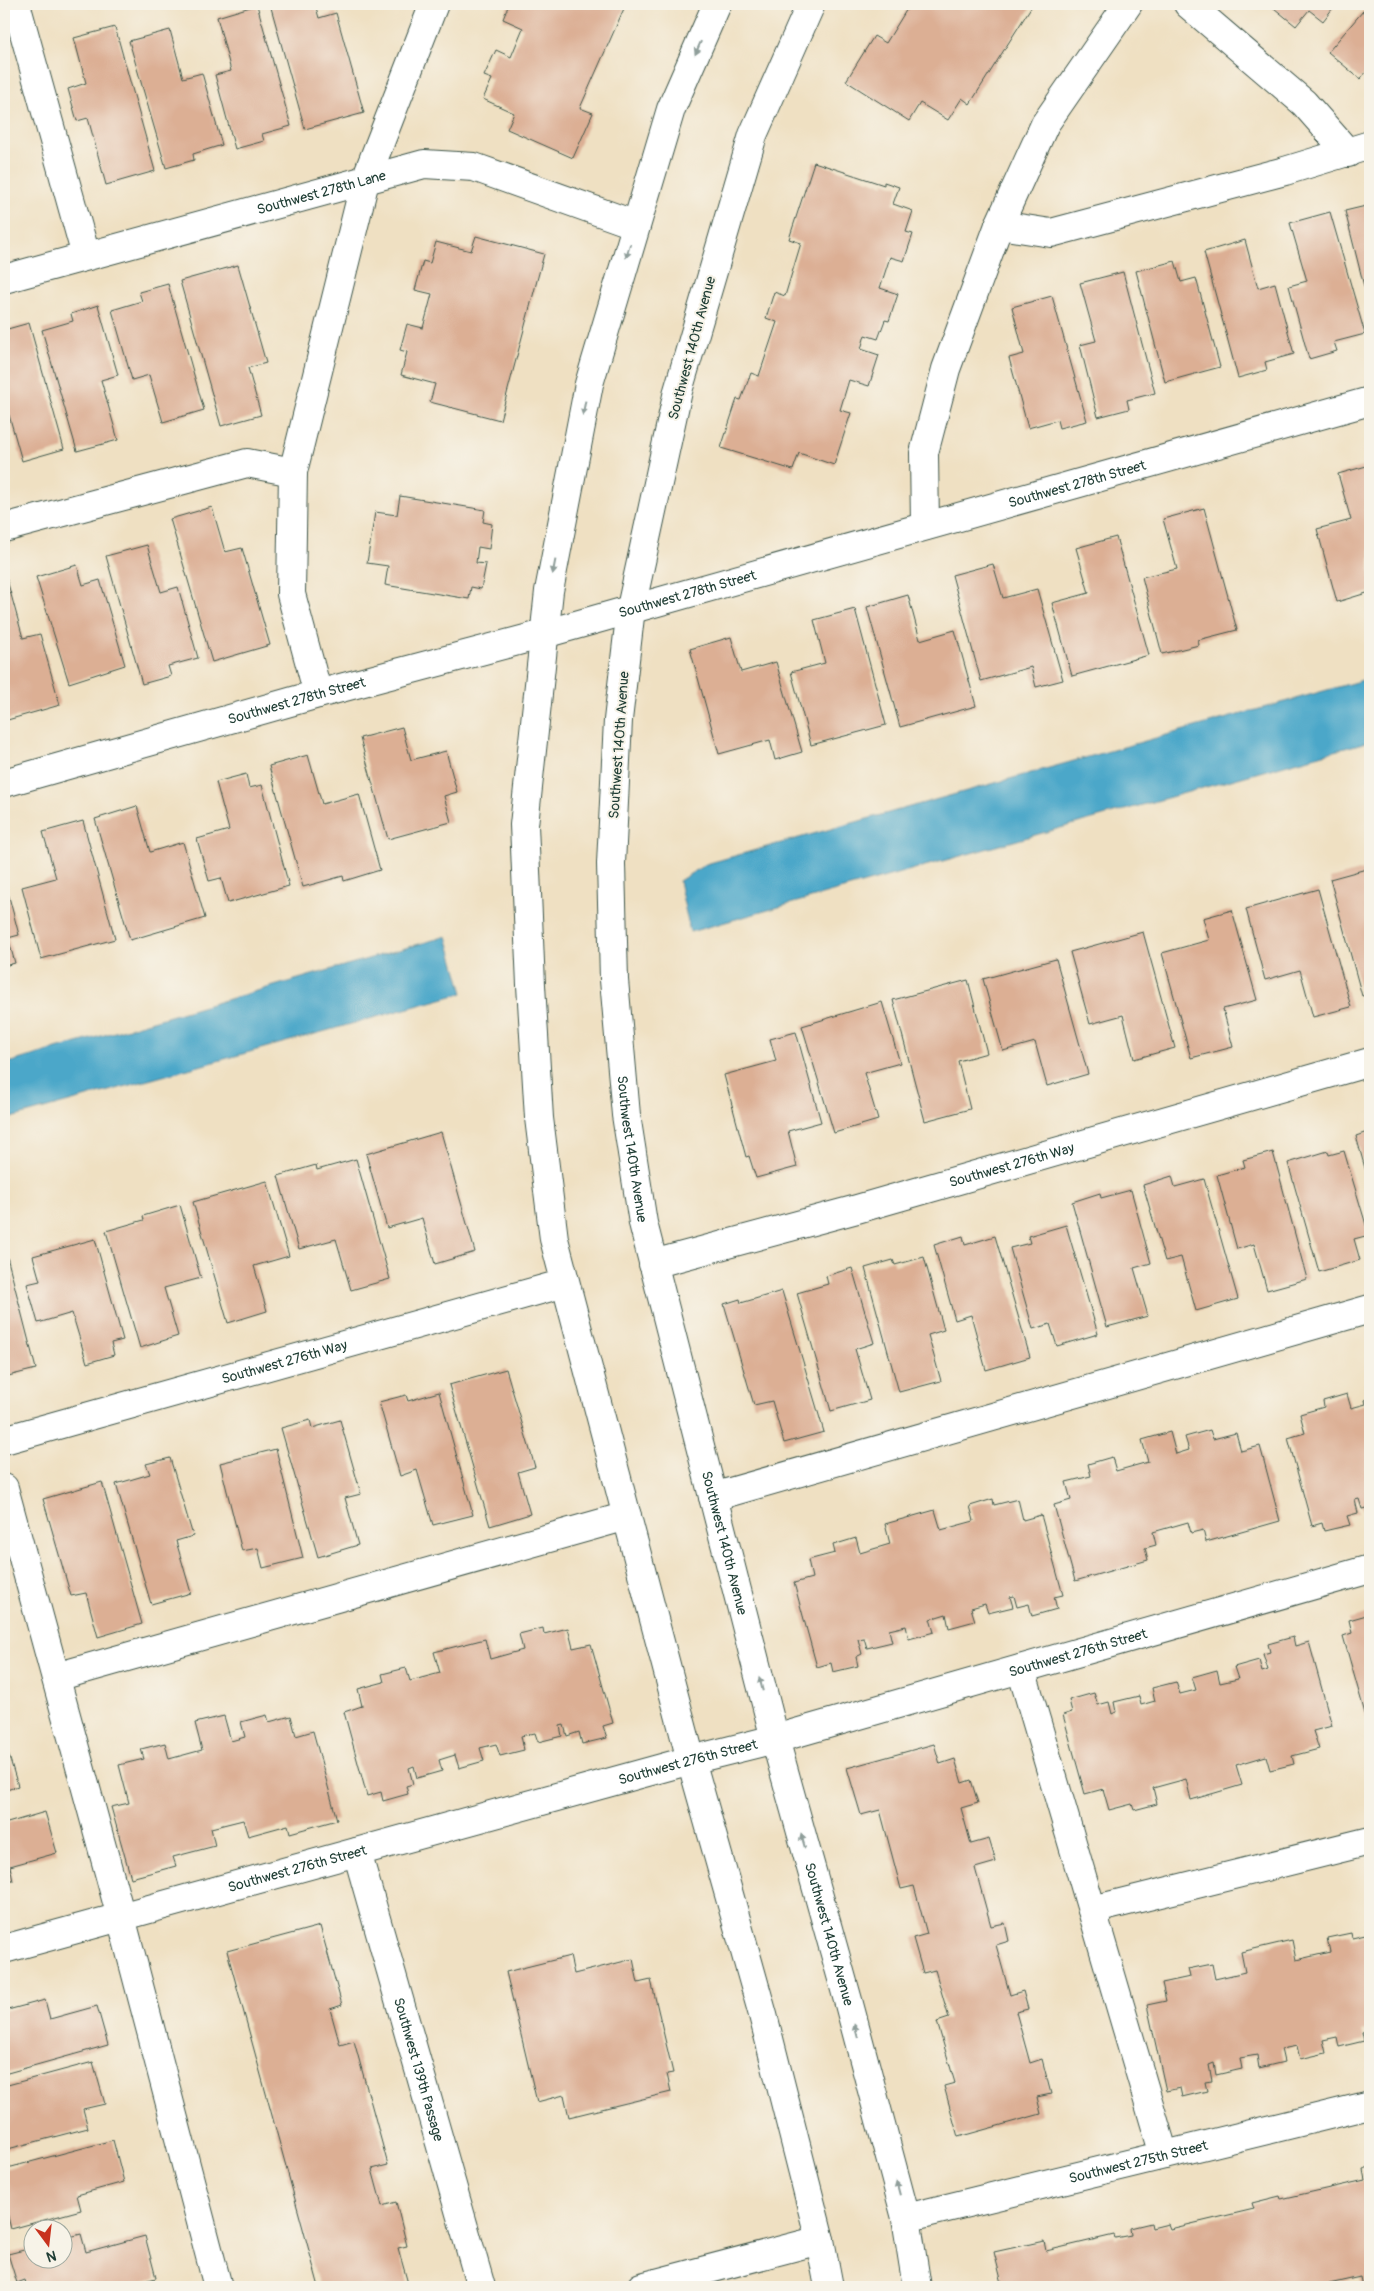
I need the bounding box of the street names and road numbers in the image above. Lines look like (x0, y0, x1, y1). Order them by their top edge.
street label: Southwest 278th Lane (255, 166, 388, 218)
street label: Southwest 140th Avenue (665, 274, 719, 422)
street label: Southwest 278th Street (1006, 456, 1148, 511)
street label: Southwest 278th Street (617, 566, 758, 621)
street label: Southwest 140th Avenue (605, 671, 633, 819)
street label: Southwest 278th Street (226, 673, 367, 728)
street label: Southwest 140th Avenue (614, 1075, 651, 1223)
street label: Southwest 276th Way (947, 1139, 1076, 1191)
street label: Southwest 276th Way (220, 1336, 349, 1387)
street label: Southwest 140th Avenue (698, 1469, 751, 1617)
street label: Southwest 276th Street (1007, 1625, 1149, 1680)
street label: Southwest 276th Street (616, 1735, 759, 1788)
street label: Southwest 276th Street (226, 1841, 369, 1896)
street label: Southwest 140th Avenue (801, 1861, 858, 2008)
street label: Southwest 139th Passage (390, 1995, 448, 2143)
street label: Southwest 275th Street (1067, 2136, 1210, 2187)

